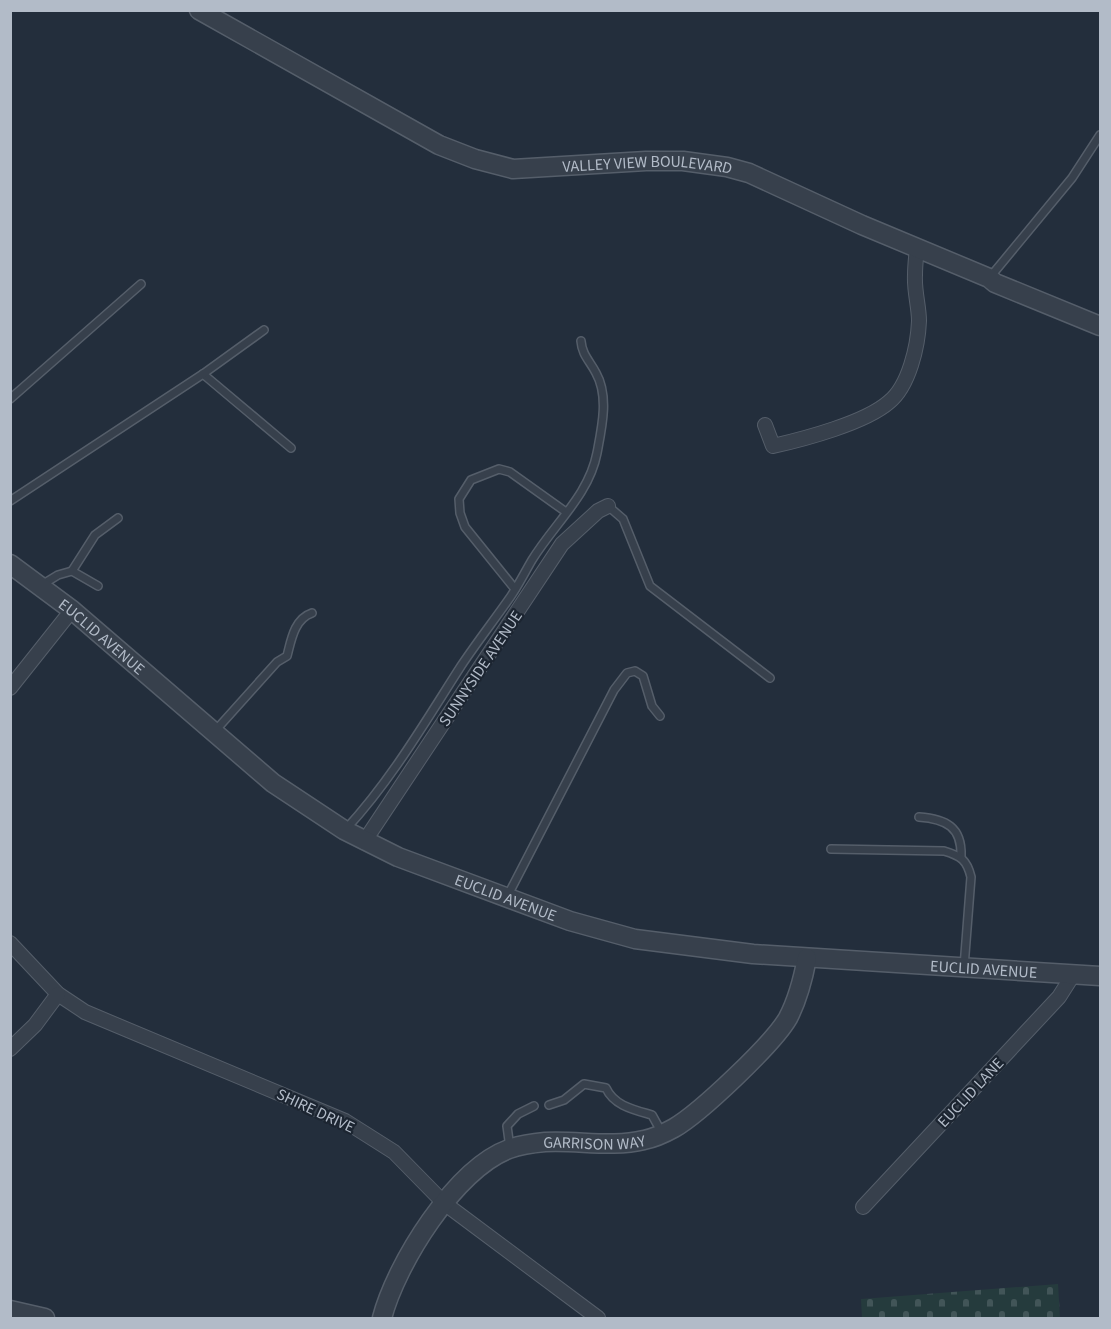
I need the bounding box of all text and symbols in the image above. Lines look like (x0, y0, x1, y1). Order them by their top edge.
street label: VALLEY VIEW BOULEVARD (562, 151, 735, 180)
street label: EUCLID AVENUE (54, 594, 149, 680)
street label: SUNNYSIDE AVENUE (434, 606, 528, 731)
street label: EUCLID AVENUE (451, 869, 560, 927)
street label: EUCLID AVENUE (929, 955, 1038, 984)
street label: EUCLID LANE (933, 1053, 1009, 1132)
street label: SHIRE DRIVE (273, 1083, 358, 1139)
street label: GARRISON WAY (543, 1130, 648, 1156)

